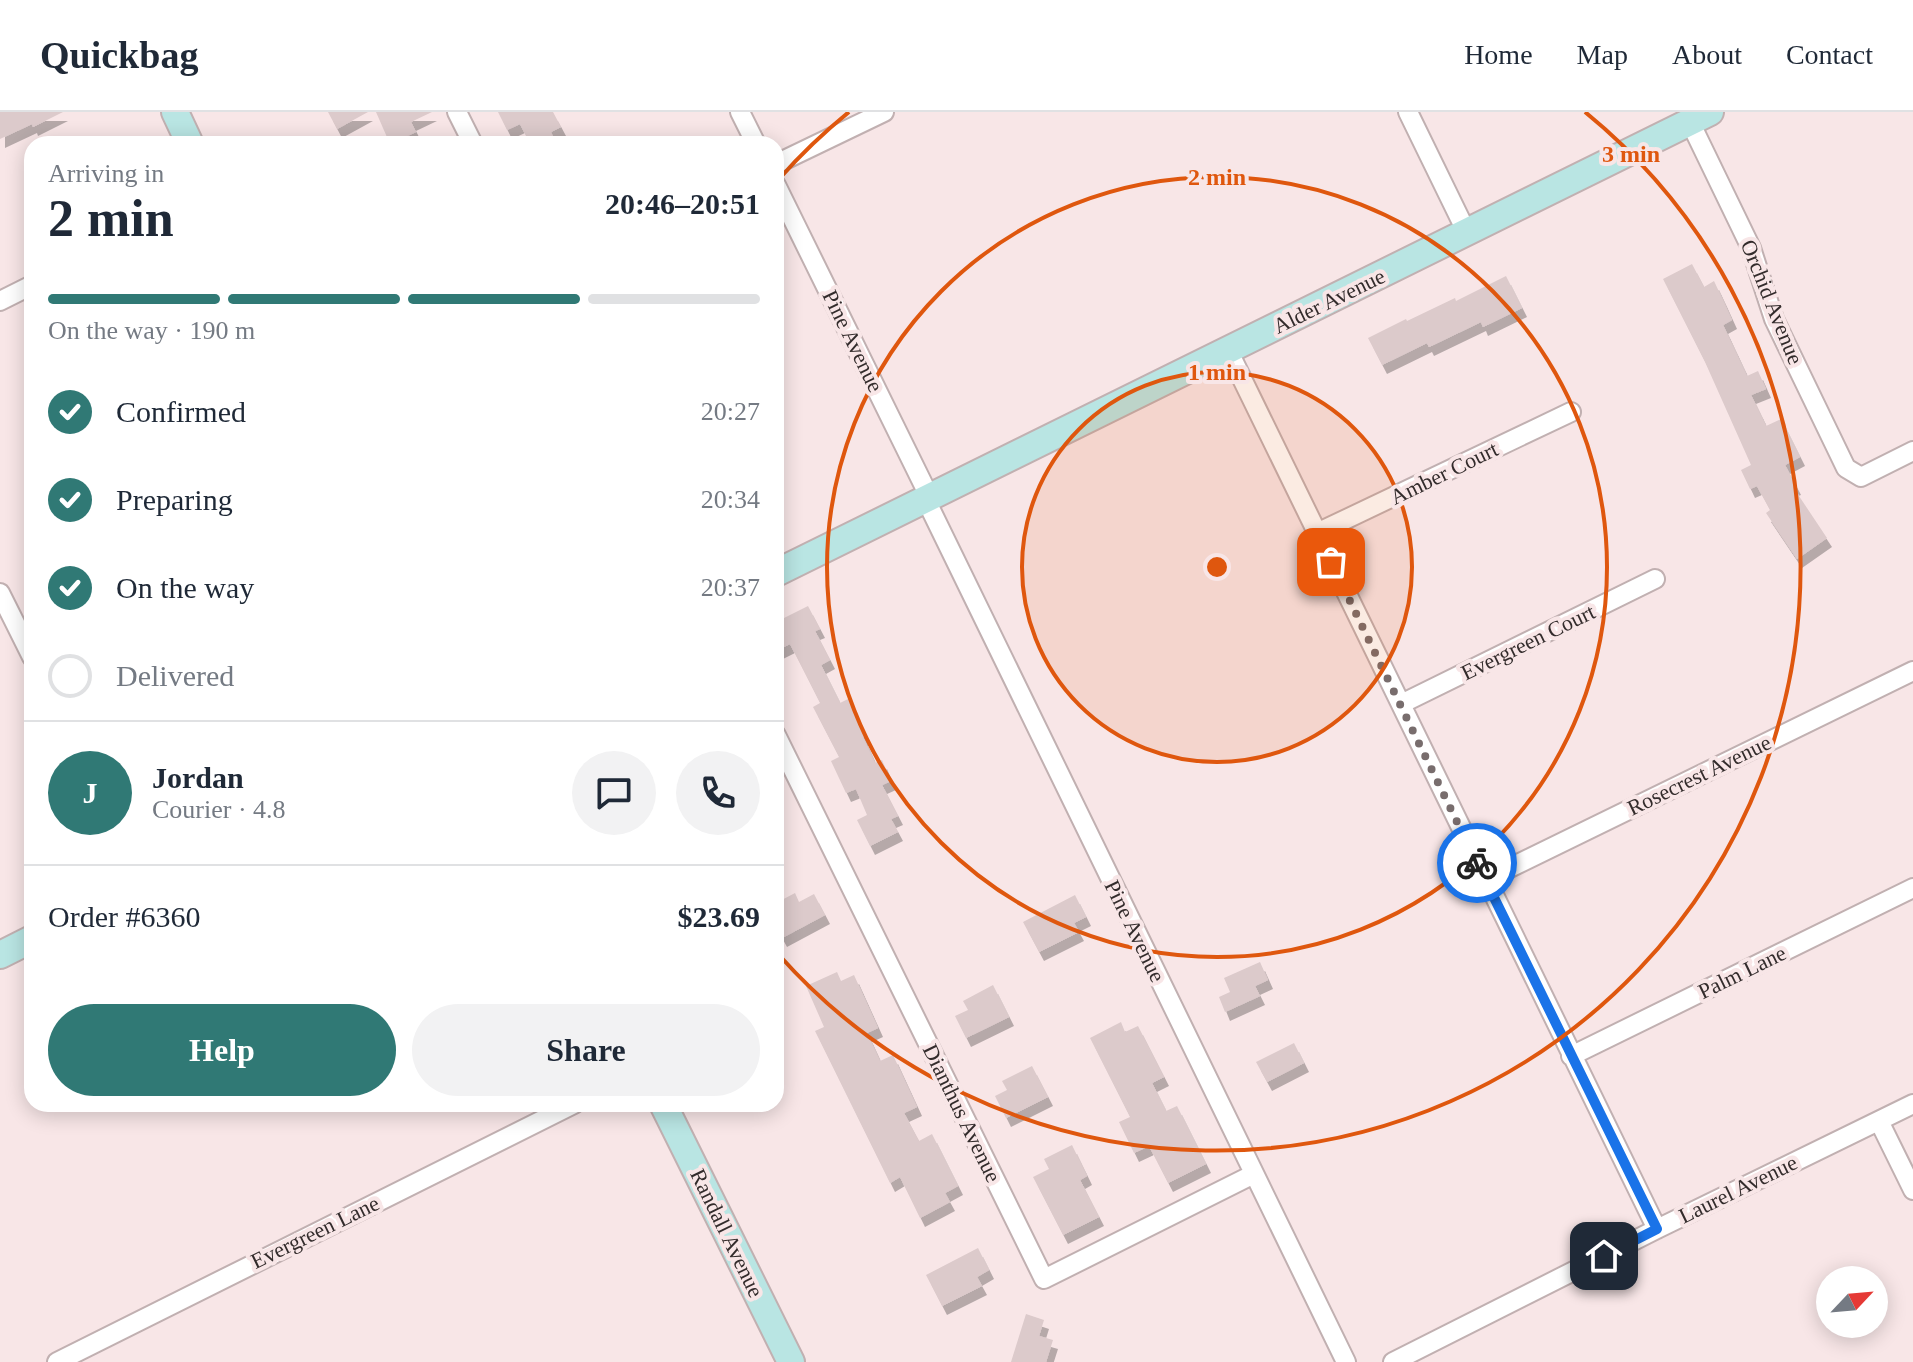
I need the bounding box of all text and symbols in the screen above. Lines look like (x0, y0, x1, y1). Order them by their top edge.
text: Quickbag (40, 34, 198, 76)
text: Home (1464, 39, 1533, 70)
text: Map (1577, 39, 1628, 70)
text: About (1672, 39, 1742, 70)
text: Contact (1786, 39, 1873, 70)
text: 3 min (1602, 141, 1660, 167)
text: Arriving in (48, 159, 164, 188)
text: 2 min (1188, 164, 1246, 190)
text: 20:46–20:51 (605, 187, 760, 220)
text: 2 min (48, 190, 174, 247)
street label: Orchid Avenue (1736, 236, 1808, 368)
street label: Alder Avenue (1269, 263, 1389, 339)
street label: Pine Avenue (818, 286, 888, 396)
text: On the way · 190 m (48, 316, 255, 345)
text: 1 min (1188, 359, 1246, 385)
icon: check (48, 390, 92, 434)
text: Confirmed (116, 395, 246, 428)
text: 20:27 (701, 397, 760, 426)
street label: Amber Court (1386, 436, 1502, 510)
icon: check (48, 478, 92, 522)
text: Preparing (116, 483, 233, 516)
text: 20:34 (701, 485, 760, 514)
pin (1297, 528, 1365, 596)
icon: bag (1309, 540, 1353, 584)
centre of rings (1203, 553, 1231, 581)
icon: check (48, 566, 92, 610)
text: On the way (116, 571, 254, 604)
text: 20:37 (701, 573, 760, 602)
street label: Evergreen Court (1457, 599, 1599, 685)
text: Delivered (116, 659, 234, 692)
street label: Rosecrest Avenue (1623, 729, 1775, 821)
button: chat (572, 751, 656, 835)
button: phone (676, 751, 760, 835)
text: Jordan (152, 761, 244, 794)
text: J (83, 776, 98, 809)
text: Courier · 4.8 (152, 795, 286, 824)
courier (1437, 823, 1517, 903)
icon: bike (1455, 841, 1499, 885)
street label: Pine Avenue (1100, 876, 1170, 986)
text: Order #6360 (48, 900, 200, 933)
text: $23.69 (678, 900, 760, 933)
street label: Palm Lane (1694, 940, 1790, 1004)
button: Help (48, 1004, 396, 1096)
button: Share (412, 1004, 760, 1096)
street label: Dianthus Avenue (918, 1040, 1006, 1186)
street label: Laurel Avenue (1675, 1150, 1801, 1228)
street label: Randall Avenue (685, 1165, 769, 1301)
street label: Evergreen Lane (247, 1190, 383, 1274)
pin (1570, 1222, 1638, 1290)
icon: home (1582, 1234, 1626, 1278)
north arrow (1816, 1266, 1888, 1338)
map controls (1816, 1266, 1888, 1338)

